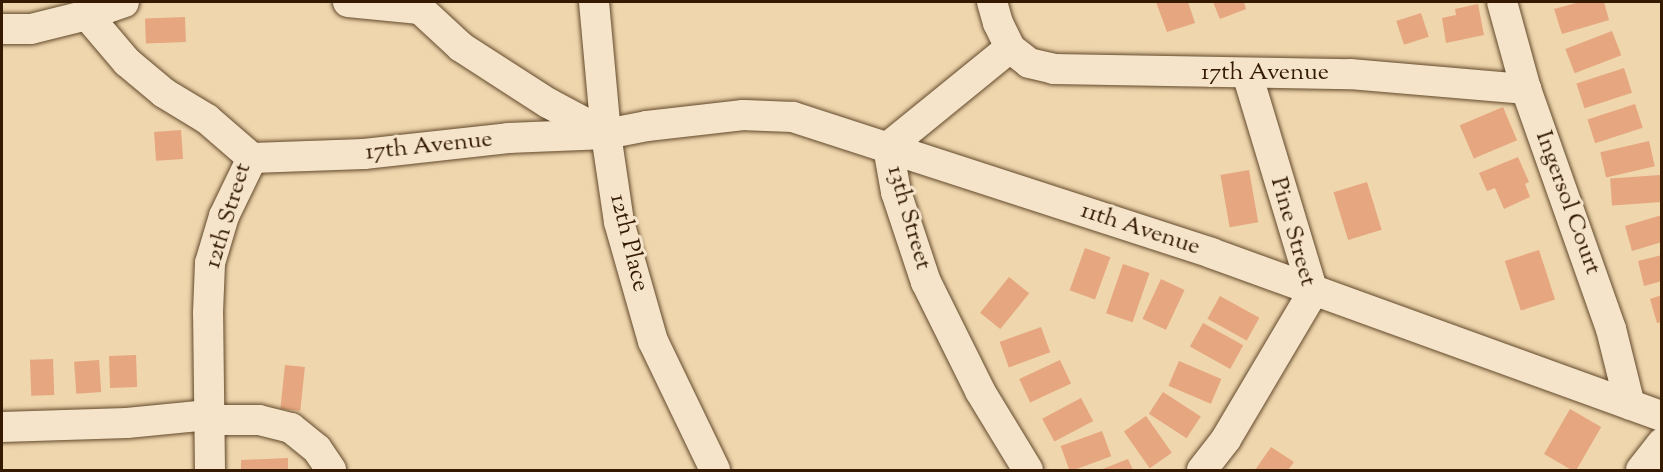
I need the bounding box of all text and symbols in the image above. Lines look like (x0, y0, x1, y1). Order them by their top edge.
street label: 17th Avenue (1201, 60, 1329, 88)
street label: 17th Avenue (364, 126, 494, 168)
street label: Ingersol Court (1528, 127, 1606, 279)
street label: 12th Street (199, 160, 259, 272)
street label: 13th Street (879, 163, 937, 273)
street label: Pine Street (1263, 174, 1321, 290)
street label: 12th Place (602, 191, 654, 295)
street label: 11th Avenue (1077, 197, 1203, 263)

